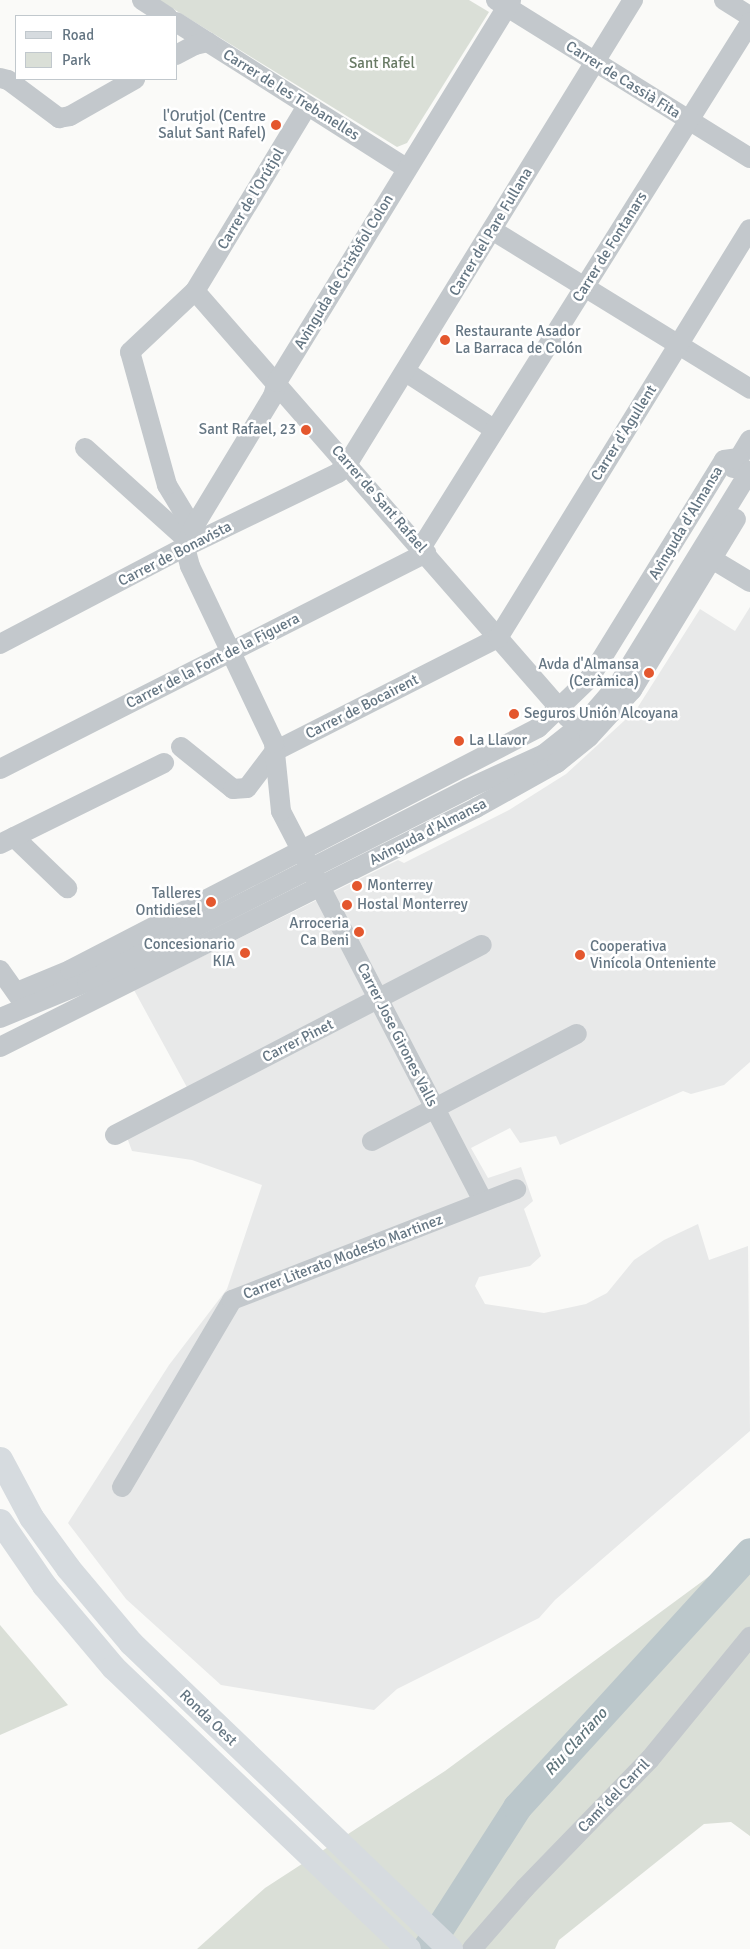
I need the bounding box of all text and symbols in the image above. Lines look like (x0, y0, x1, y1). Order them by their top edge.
legend (15, 15, 178, 80)
text: Road (62, 26, 94, 44)
street label: Carrer de Cassià Fita (562, 37, 684, 123)
street label: Carrer de les Trebanelles (220, 46, 362, 144)
text: Park (62, 51, 91, 69)
park label: Sant Rafel (349, 55, 415, 73)
place label: l'Orutjol (Centre Salut Sant Rafel) (158, 107, 266, 142)
marker: l'Orutjol (Centre Salut Sant Rafel) (270, 119, 282, 131)
street label: Carrer de l'Orútjol (214, 145, 288, 253)
street label: Carrer del Pare Fullana (446, 165, 536, 299)
street label: Carrer de Fontanars (569, 189, 651, 305)
street label: Avinguda de Cristòfol Colon (291, 191, 397, 353)
place label: Restaurante Asador La Barraca de Colón (455, 322, 582, 357)
marker: Restaurante Asador La Barraca de Colón (439, 334, 451, 346)
street label: Carrer d'Agullent (587, 382, 661, 484)
place label: Sant Rafael, 23 (199, 421, 296, 439)
marker: Sant Rafael, 23 (300, 424, 312, 436)
street label: Carrer de Sant Rafael (328, 442, 430, 556)
street label: Avinguda d'Almansa (645, 463, 727, 583)
street label: Carrer de Bonavista (115, 518, 235, 590)
street label: Carrer de la Font de la Figuera (123, 609, 303, 713)
place label: Avda d'Almansa (Ceràmica) (538, 655, 639, 690)
marker: Avda d'Almansa (Ceràmica) (643, 667, 655, 679)
street label: Carrer de Bocairent (303, 671, 421, 743)
place label: Seguros Unión Alcoyana (524, 705, 678, 723)
marker: Seguros Unión Alcoyana (508, 708, 520, 720)
place label: La Llavor (469, 732, 527, 750)
marker: La Llavor (453, 735, 465, 747)
street label: Avinguda d'Almansa (366, 795, 490, 869)
place label: Monterrey (367, 877, 433, 895)
marker: Monterrey (351, 880, 363, 892)
place label: Talleres Ontidiesel (136, 884, 201, 919)
marker: Talleres Ontidiesel (205, 896, 217, 908)
place label: Hostal Monterrey (357, 896, 468, 914)
marker: Hostal Monterrey (341, 899, 353, 911)
place label: Arroceria Ca Beni (289, 914, 349, 949)
marker: Arroceria Ca Beni (353, 926, 365, 938)
place label: Concesionario KIA (144, 935, 235, 970)
place label: Cooperativa Vinícola Onteniente (590, 937, 716, 972)
marker: Concesionario KIA (239, 947, 251, 959)
marker: Cooperativa Vinícola Onteniente (574, 949, 586, 961)
street label: Carrer Jose Girones Valls (353, 960, 441, 1110)
street label: Carrer Pinet (260, 1015, 336, 1067)
street label: Carrer Literato Modesto Martinez (241, 1211, 445, 1303)
street label: Ronda Oest (176, 1686, 240, 1750)
water label: Riu Clariano (541, 1704, 611, 1780)
street label: Camí del Carril (574, 1755, 654, 1837)

